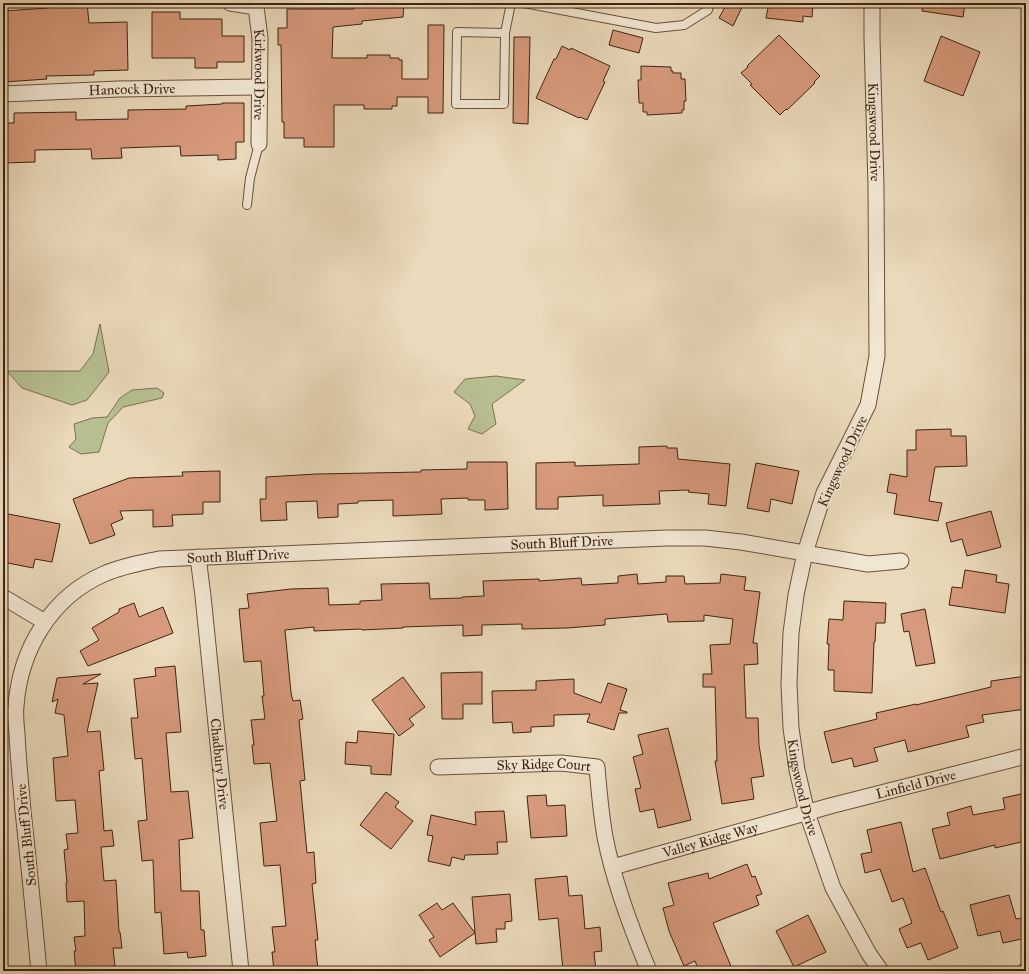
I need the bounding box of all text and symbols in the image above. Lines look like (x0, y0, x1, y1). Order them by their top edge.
street label: Kirkwood Drive (250, 28, 268, 120)
street label: Hancock Drive (88, 80, 175, 99)
street label: Kingswood Drive (864, 82, 884, 182)
street label: Kingswood Drive (814, 413, 871, 510)
street label: South Bluff Drive (510, 532, 614, 553)
street label: South Bluff Drive (186, 546, 290, 567)
street label: Chadbury Drive (206, 717, 233, 811)
street label: Kingswood Drive (784, 738, 822, 838)
street label: Sky Ridge Court (496, 755, 592, 775)
street label: Linfield Drive (874, 766, 958, 803)
street label: South Bluff Drive (13, 783, 40, 887)
street label: Valley Ridge Way (660, 819, 760, 862)

